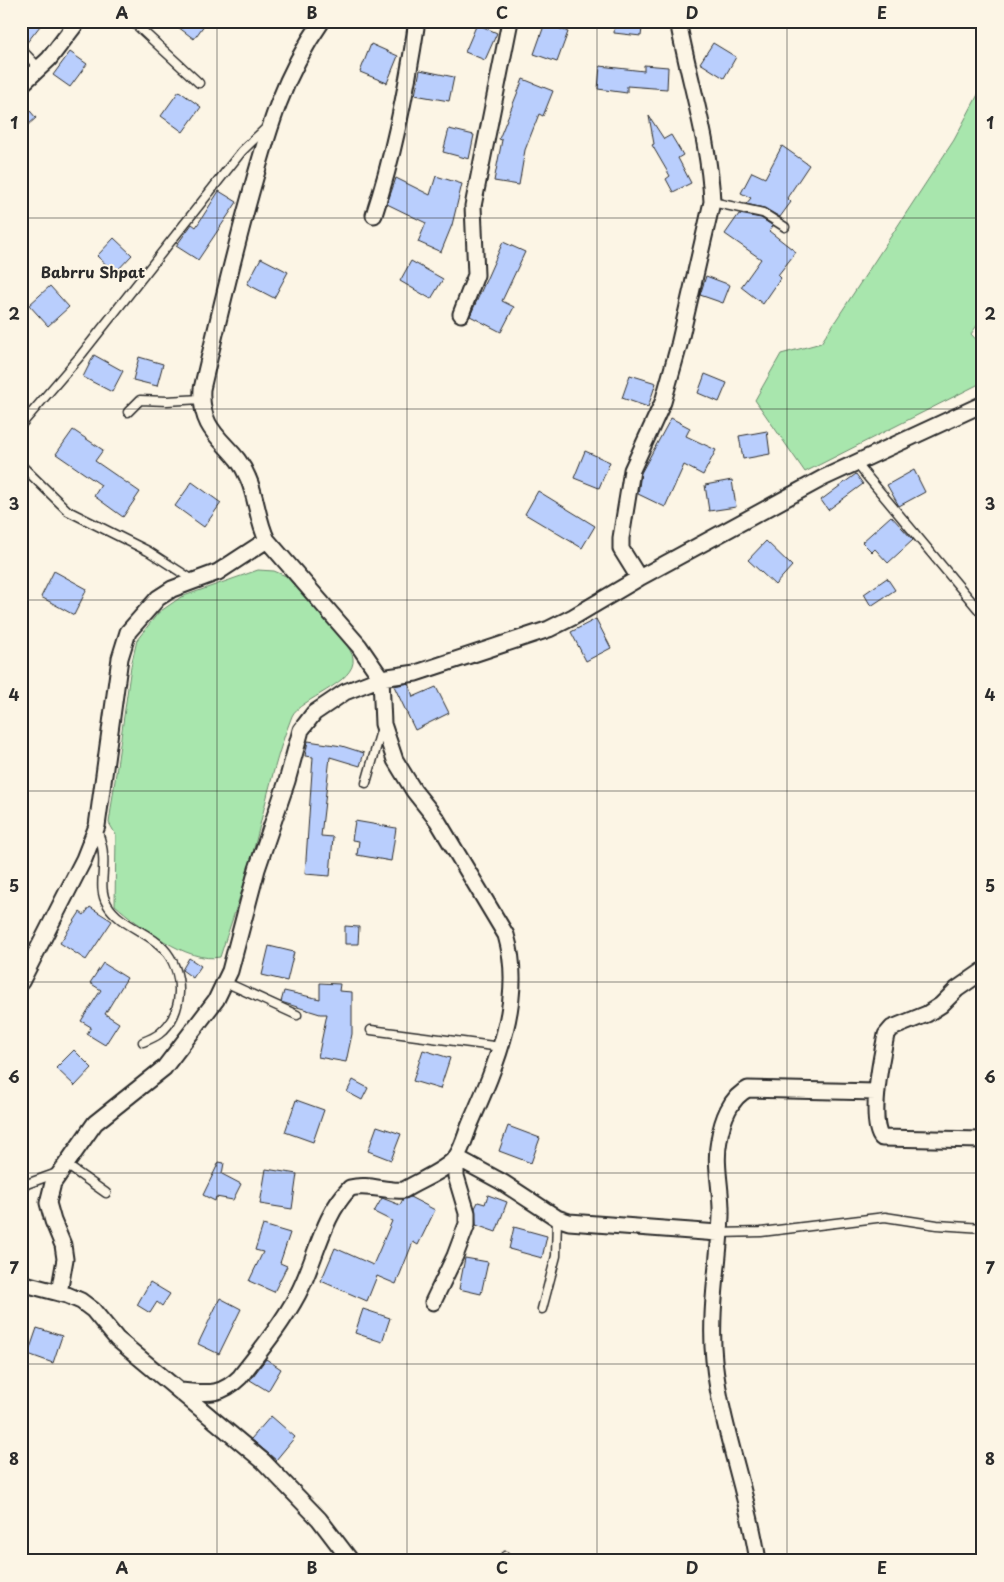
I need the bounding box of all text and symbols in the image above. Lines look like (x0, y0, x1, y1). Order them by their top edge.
text: A (116, 0, 129, 24)
text: B (307, 0, 318, 24)
text: C (496, 0, 508, 24)
text: D (686, 0, 698, 24)
text: E (877, 0, 887, 24)
text: 1 (10, 110, 18, 134)
text: 1 (986, 110, 994, 134)
district label: Babrru Shpat (41, 260, 145, 283)
text: 2 (8, 301, 20, 325)
text: 2 (984, 301, 996, 325)
text: 3 (9, 491, 19, 515)
text: 3 (985, 491, 995, 515)
text: 4 (9, 682, 20, 706)
text: 4 (985, 682, 996, 706)
text: 5 (9, 873, 19, 897)
text: 5 (985, 873, 995, 897)
text: 6 (8, 1064, 20, 1088)
text: 6 (984, 1064, 996, 1088)
text: 7 (9, 1255, 19, 1279)
text: 7 (985, 1255, 995, 1279)
text: 8 (9, 1446, 19, 1470)
text: 8 (985, 1446, 995, 1470)
text: A (116, 1555, 129, 1579)
text: B (307, 1555, 318, 1579)
text: C (496, 1555, 508, 1579)
text: D (686, 1555, 698, 1579)
text: E (877, 1555, 887, 1579)

